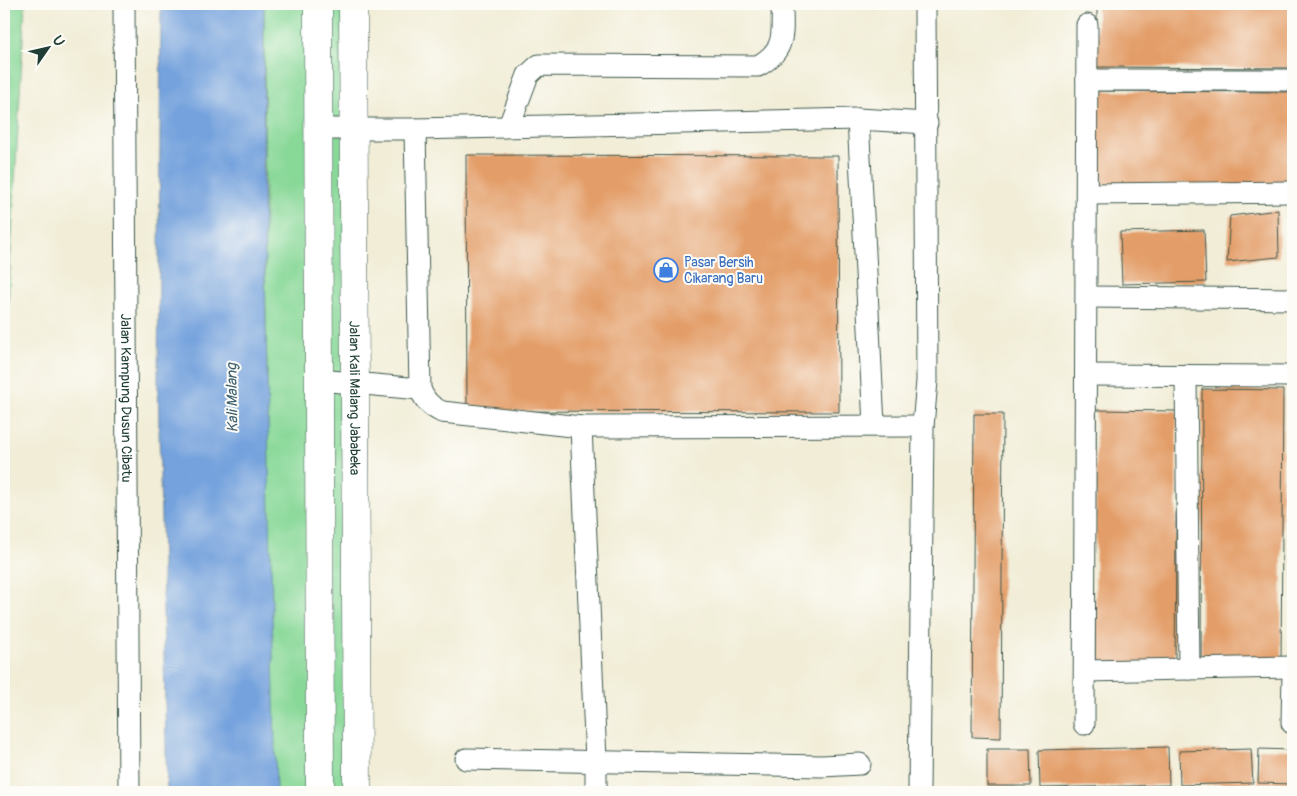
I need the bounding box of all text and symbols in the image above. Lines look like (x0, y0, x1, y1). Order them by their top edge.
north arrow (22, 22, 72, 72)
text: U (49, 32, 68, 50)
place label: Pasar Bersih Cikarang Baru (684, 254, 763, 287)
shop icon: Pasar Bersih Cikarang Baru (653, 257, 679, 283)
street label: Jalan Kampung Dusun Cibatu (117, 313, 135, 483)
street label: Jalan Kali Malang Jababeka (346, 321, 363, 475)
water label: Kali Malang (222, 362, 243, 433)

